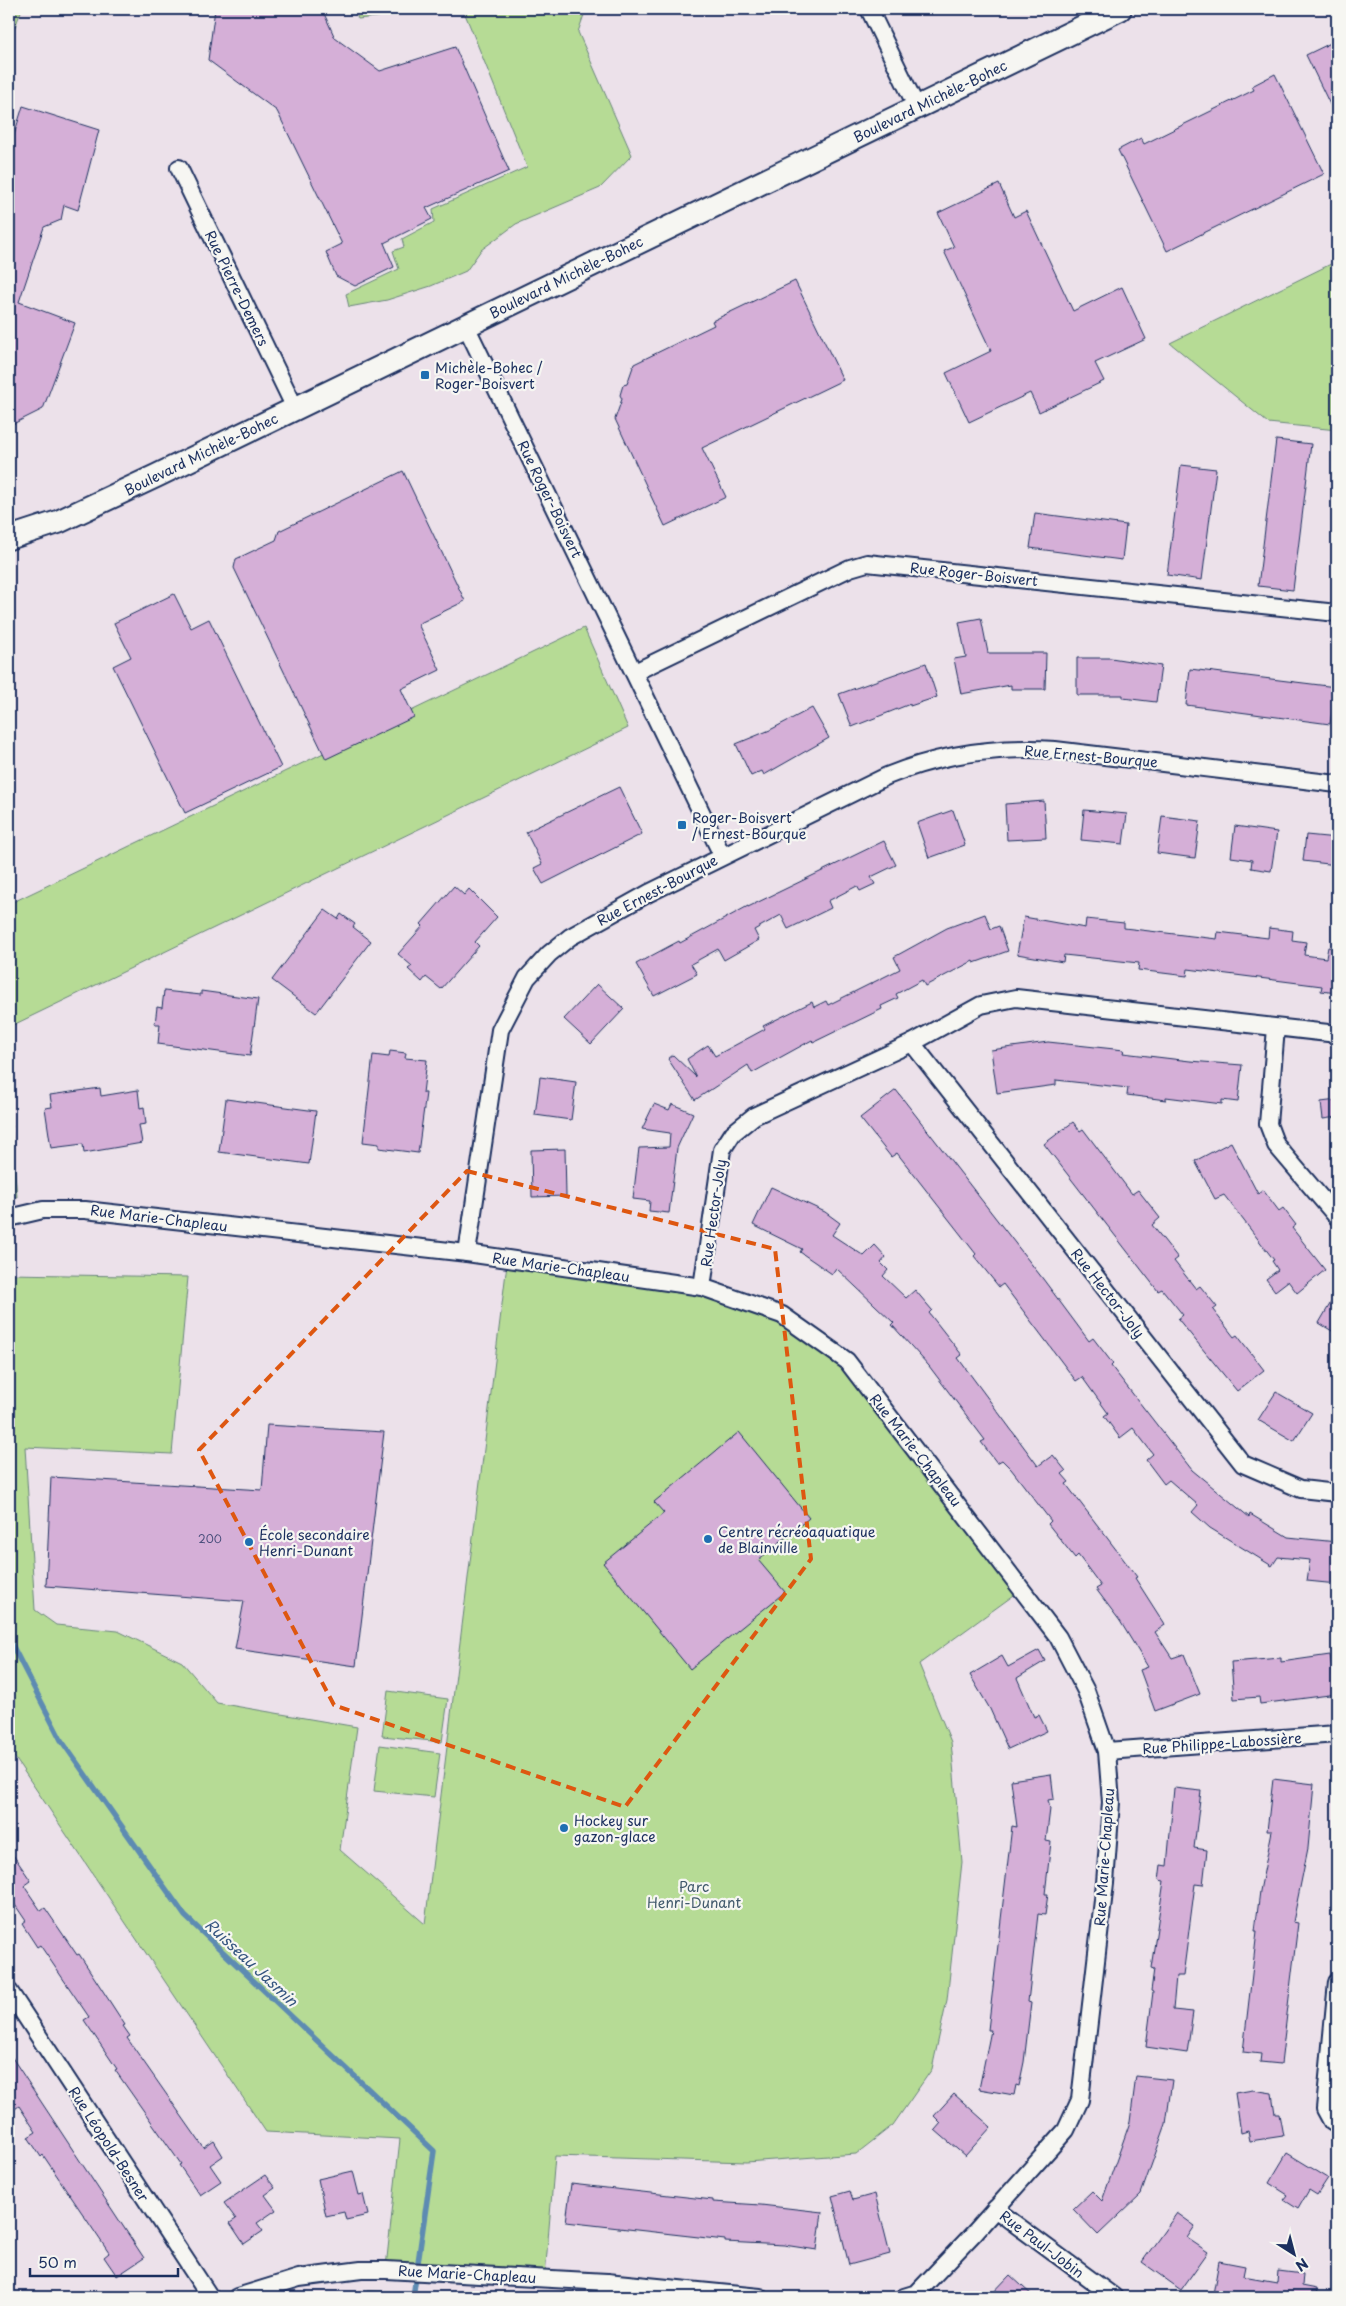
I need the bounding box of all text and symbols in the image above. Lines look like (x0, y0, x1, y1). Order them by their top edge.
street label: Boulevard Michèle-Bohec (850, 55, 1010, 147)
street label: Rue Pierre-Demers (200, 227, 274, 349)
street label: Boulevard Michèle-Bohec (486, 231, 646, 323)
place label: Michèle-Bohec / Roger-Boisvert (435, 357, 543, 394)
marker: Michèle-Bohec / Roger-Boisvert (419, 369, 431, 381)
street label: Boulevard Michèle-Bohec (121, 408, 281, 500)
street label: Rue Roger-Boisvert (512, 437, 588, 562)
street label: Rue Roger-Boisvert (909, 557, 1039, 591)
street label: Rue Ernest-Bourque (1023, 740, 1159, 772)
place label: Roger-Boisvert / Ernest-Bourque (692, 807, 807, 844)
marker: Roger-Boisvert / Ernest-Bourque (676, 819, 688, 831)
street label: Rue Ernest-Bourque (593, 849, 721, 931)
street label: Rue Hector-Joly (695, 1158, 731, 1268)
street label: Rue Marie-Chapleau (89, 1199, 229, 1237)
street label: Rue Hector-Joly (1066, 1244, 1150, 1342)
street label: Rue Marie-Chapleau (491, 1247, 631, 1287)
street label: Rue Marie-Chapleau (865, 1389, 967, 1511)
place label: Centre récréoaquatique de Blainville (718, 1521, 876, 1558)
place label: École secondaire Henri-Dunant (259, 1524, 370, 1561)
house number: 200 (198, 1530, 222, 1547)
marker: Centre récréoaquatique de Blainville (702, 1533, 714, 1545)
marker: École secondaire Henri-Dunant (243, 1536, 255, 1548)
street label: Rue Philippe-Labossière (1142, 1727, 1303, 1759)
street label: Rue Marie-Chapleau (1089, 1787, 1119, 1927)
place label: Hockey sur gazon-glace (574, 1810, 656, 1847)
marker: Hockey sur gazon-glace (558, 1822, 570, 1834)
park label: Parc Henri-Dunant (647, 1876, 741, 1913)
water label: Ruisseau Jasmin (201, 1913, 304, 2012)
street label: Rue Léopold-Besner (64, 2082, 154, 2206)
street label: Rue Paul-Jobin (995, 2205, 1089, 2283)
north arrow (1268, 2228, 1318, 2278)
scale bar (30, 2246, 178, 2278)
text: 50 m (38, 2250, 77, 2273)
text: N (1291, 2253, 1313, 2277)
street label: Rue Marie-Chapleau (397, 2260, 537, 2288)

